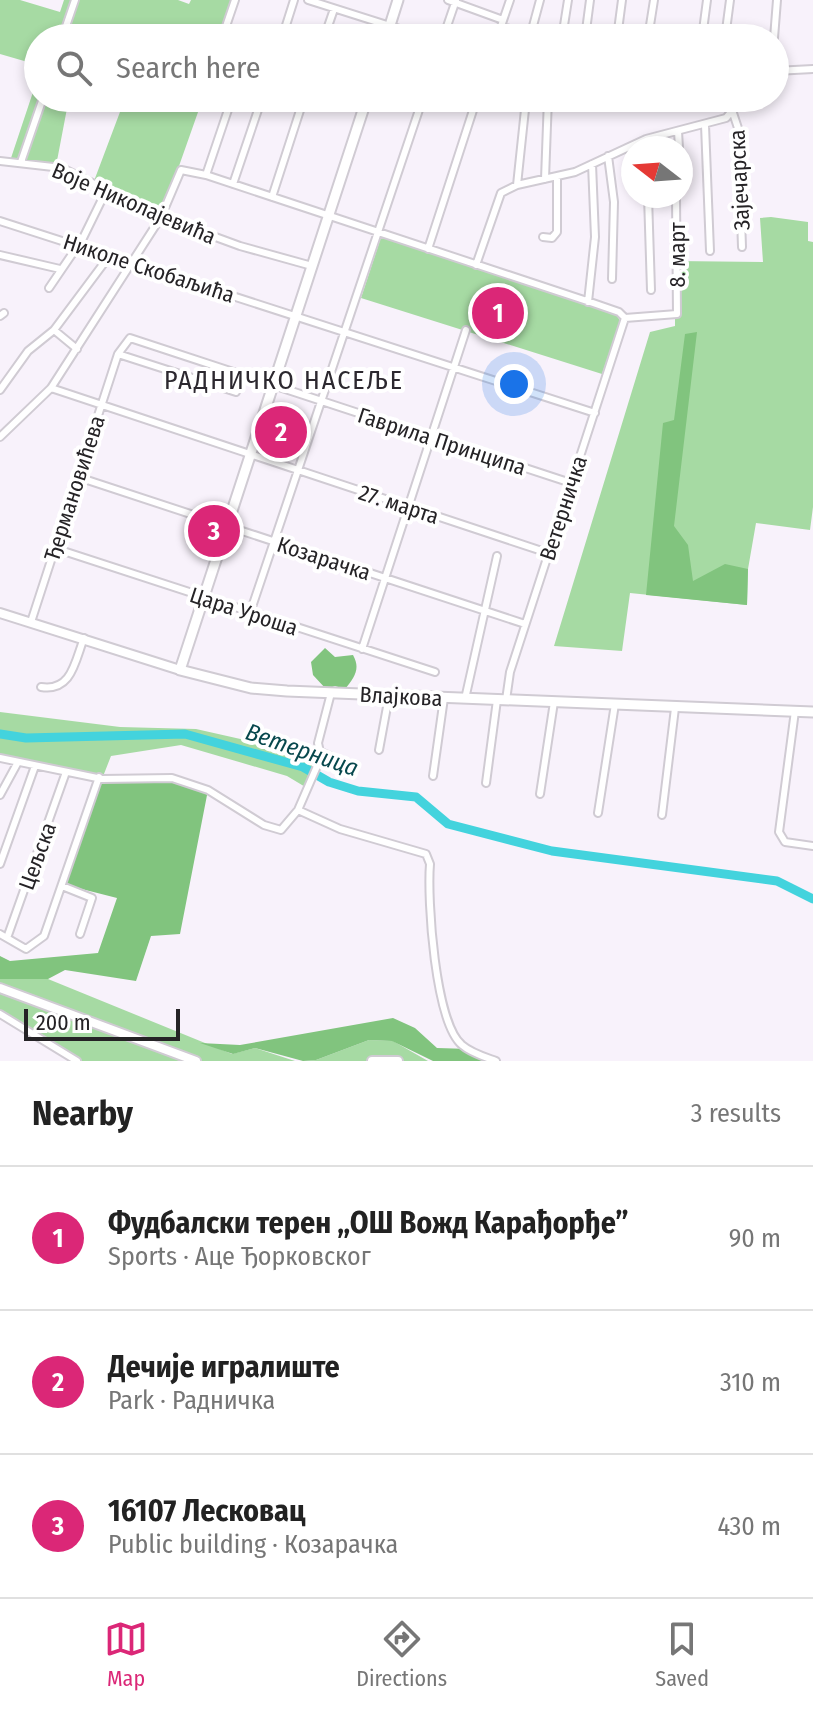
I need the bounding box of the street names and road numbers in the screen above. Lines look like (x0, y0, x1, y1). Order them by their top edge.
street label: Зајечарска (723, 129, 756, 231)
street label: Воје Николајевића (48, 157, 220, 250)
street label: 8. март (664, 222, 691, 288)
street label: Николе Скобаљића (60, 228, 238, 309)
street label: Гаврила Принципа (354, 402, 529, 481)
street label: Ђермановићева (38, 412, 111, 564)
street label: Ветерничка (534, 452, 593, 564)
street label: 27. марта (355, 479, 442, 530)
street label: Козарачка (274, 531, 374, 586)
street label: Цара Уроша (186, 581, 301, 642)
street label: Влајкова (359, 681, 443, 712)
street label: Цељска (13, 819, 62, 894)

